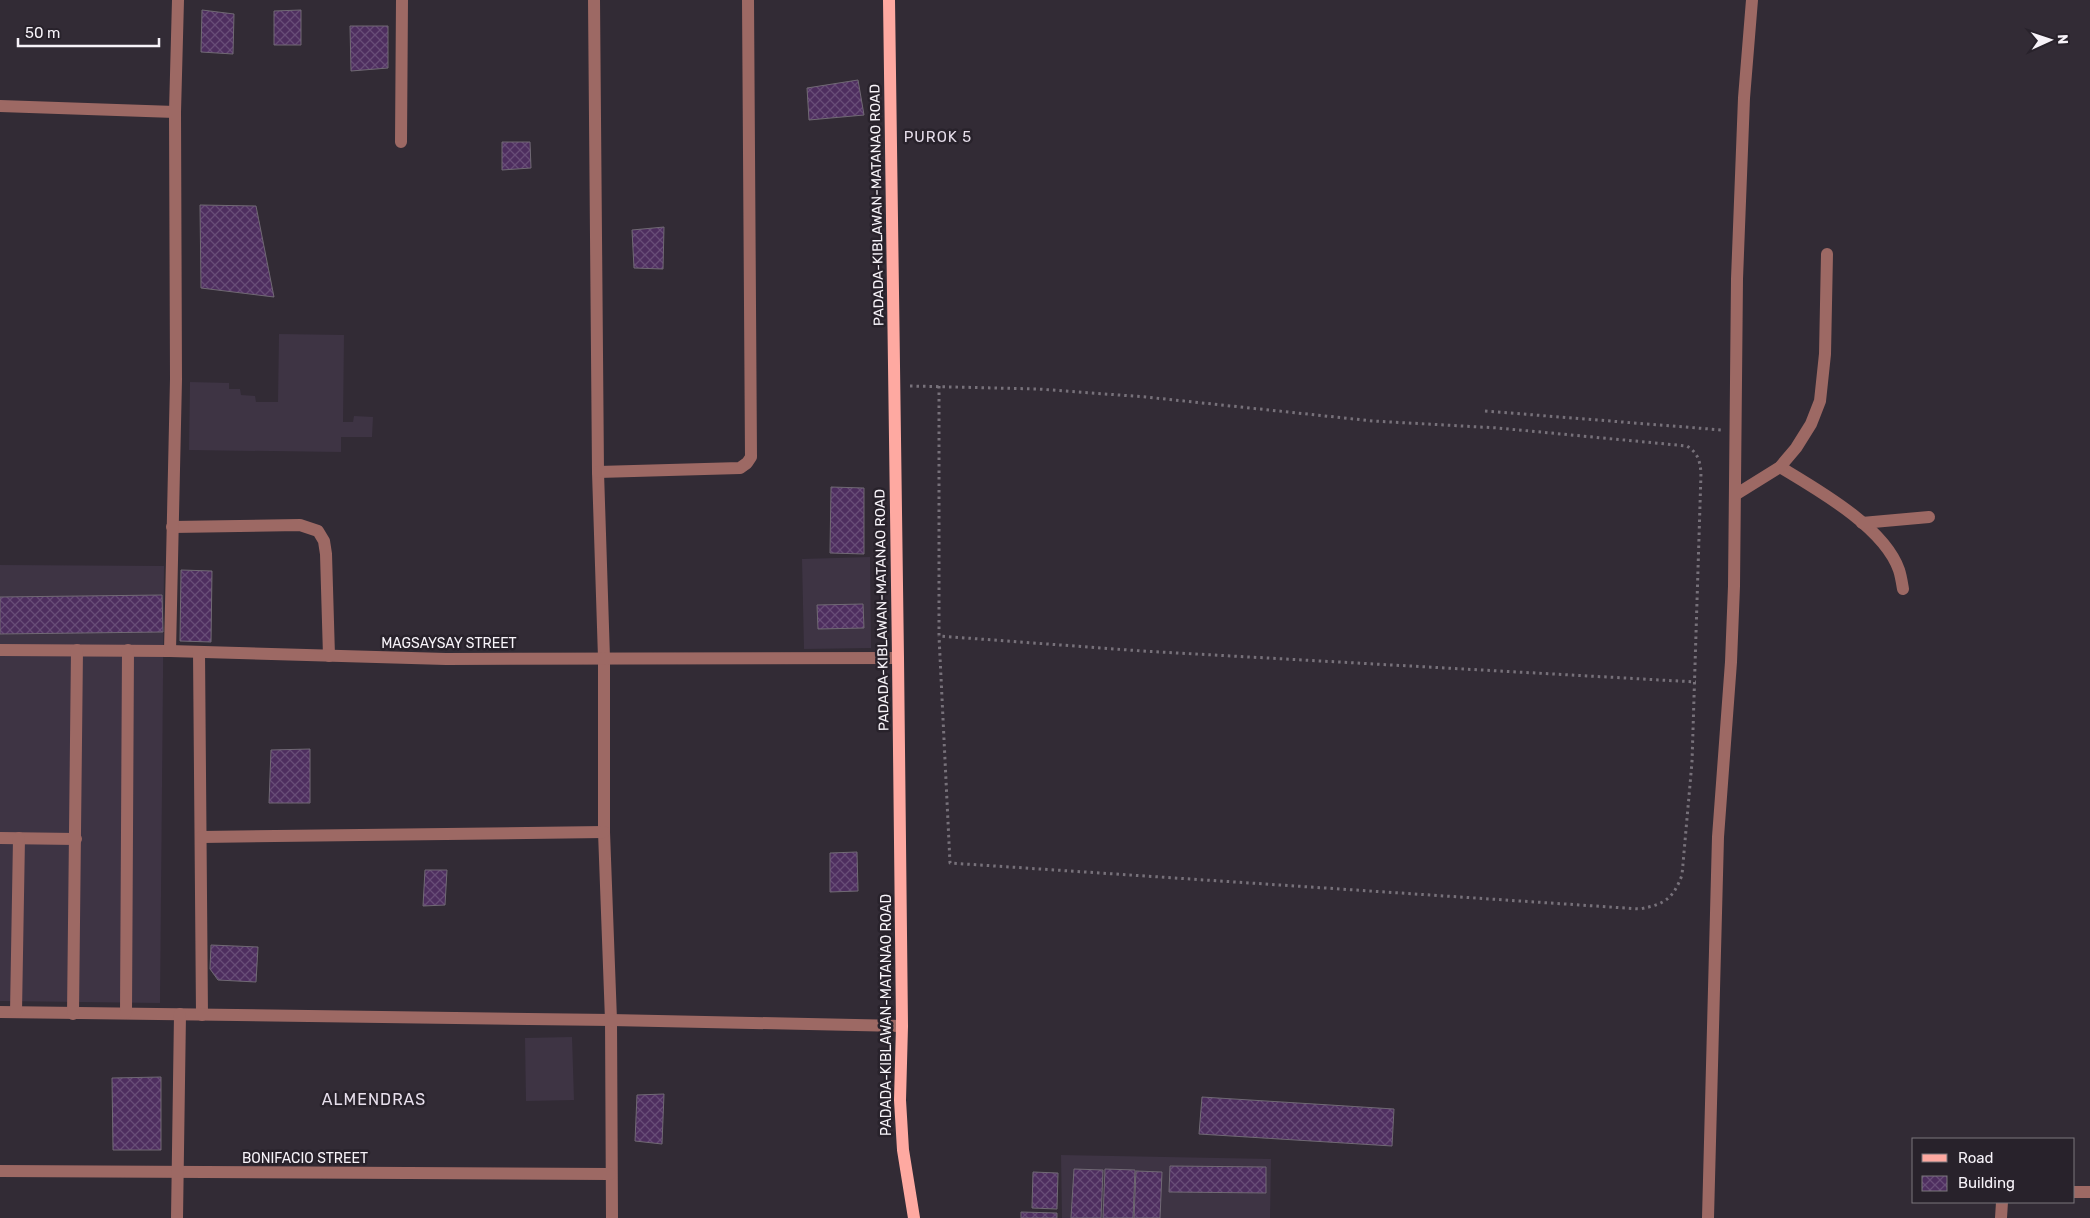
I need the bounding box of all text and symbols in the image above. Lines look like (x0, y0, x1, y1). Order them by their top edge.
scale bar (18, 15, 159, 47)
north arrow (2025, 15, 2075, 65)
text: 50 m (25, 24, 60, 42)
text: N (2054, 34, 2071, 45)
street label: PADADA-KIBLAWAN-MATANAO ROAD (866, 84, 888, 326)
district label: PUROK 5 (904, 128, 972, 146)
street label: PADADA-KIBLAWAN-MATANAO ROAD (871, 489, 893, 731)
street label: MAGSAYSAY STREET (381, 635, 517, 652)
street label: PADADA-KIBLAWAN-MATANAO ROAD (878, 894, 895, 1136)
district label: ALMENDRAS (322, 1090, 426, 1109)
legend (1912, 1138, 2075, 1203)
text: Road (1958, 1149, 1994, 1167)
street label: BONIFACIO STREET (242, 1150, 368, 1167)
text: Building (1958, 1174, 2015, 1192)

